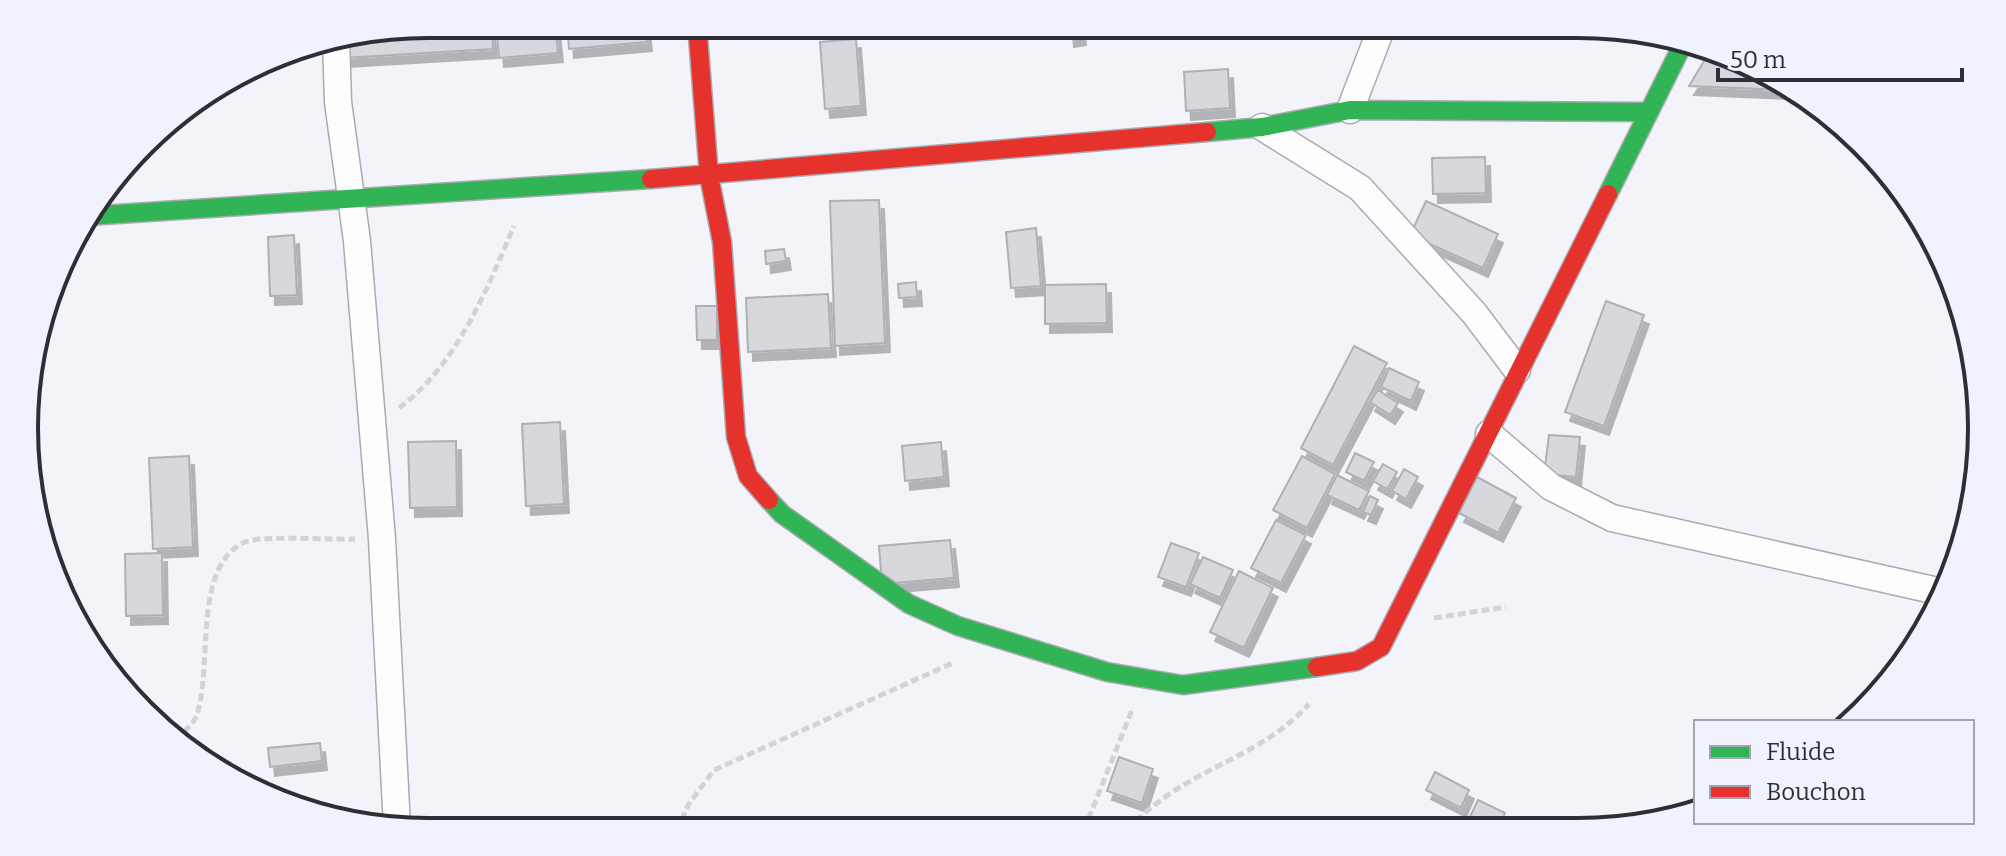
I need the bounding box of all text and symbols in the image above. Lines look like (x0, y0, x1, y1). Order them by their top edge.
scale bar (1718, 32, 1962, 82)
text: 50 m (1730, 46, 1786, 74)
legend (1694, 720, 1974, 824)
text: Fluide (1766, 738, 1835, 766)
text: Bouchon (1766, 778, 1866, 806)

